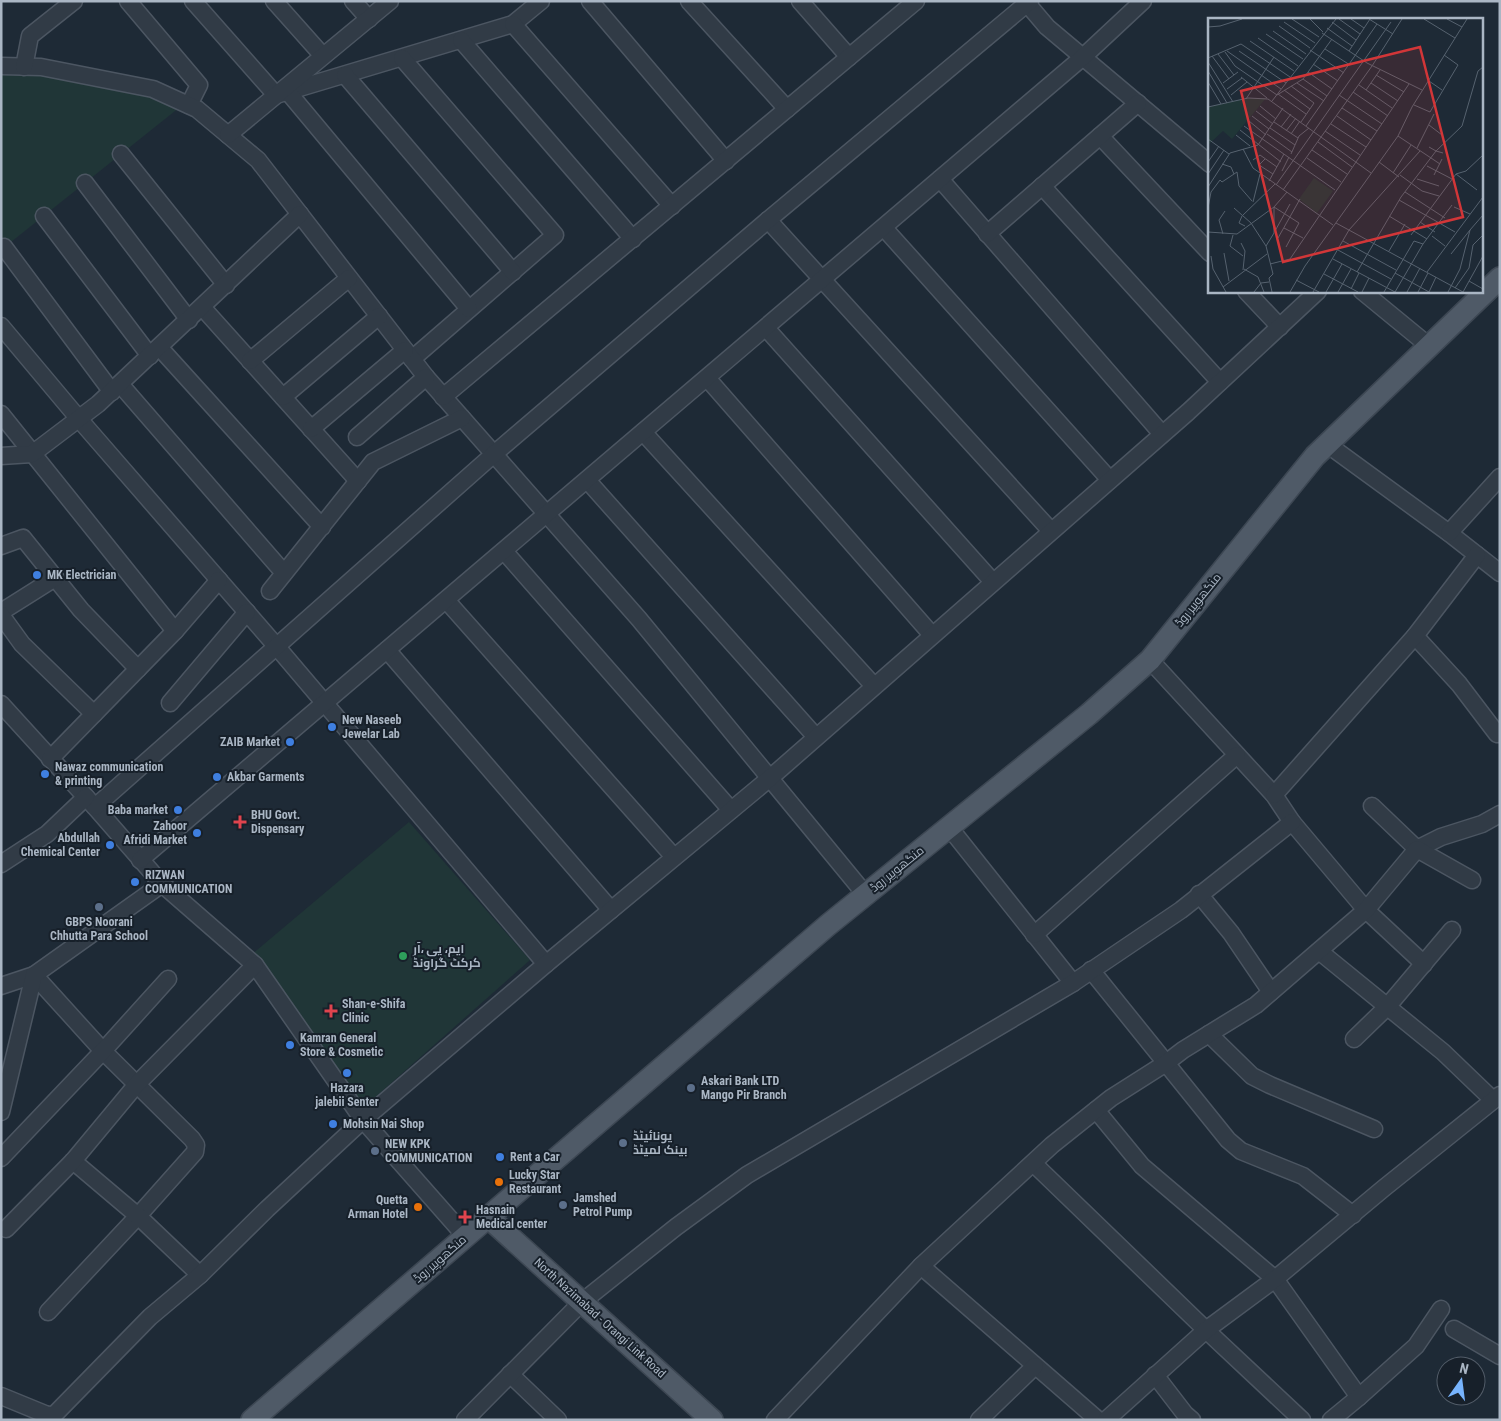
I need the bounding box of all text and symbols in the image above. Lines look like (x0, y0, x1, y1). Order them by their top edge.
inset map (1208, 18, 1484, 292)
place label: MK Electrician (47, 568, 117, 582)
marker: MK Electrician (31, 569, 43, 581)
street label: منگھوپیر روڈ (1172, 570, 1225, 631)
place label: New Naseeb Jewelar Lab (342, 713, 401, 741)
marker: New Naseeb Jewelar Lab (326, 721, 338, 733)
place label: ZAIB Market (220, 735, 280, 749)
marker: ZAIB Market (284, 736, 296, 748)
place label: Nawaz communication & printing (55, 760, 163, 788)
marker: Nawaz communication & printing (39, 768, 51, 780)
place label: Akbar Garments (227, 770, 305, 784)
marker: Akbar Garments (211, 771, 223, 783)
place label: Baba market (108, 803, 168, 817)
marker: Baba market (172, 804, 184, 816)
place label: BHU Govt. Dispensary (251, 808, 305, 836)
marker: BHU Govt. Dispensary (233, 815, 247, 829)
place label: Zahoor Afridi Market (123, 819, 187, 847)
marker: Zahoor Afridi Market (191, 827, 203, 839)
place label: Abdullah Chemical Center (21, 831, 100, 859)
marker: Abdullah Chemical Center (104, 839, 116, 851)
street label: منگھوپیر روڈ (867, 843, 928, 896)
place label: RIZWAN COMMUNICATION (145, 868, 232, 896)
marker: RIZWAN COMMUNICATION (129, 876, 141, 888)
marker: GBPS Noorani Chhutta Para School (93, 901, 105, 913)
place label: GBPS Noorani Chhutta Para School (50, 915, 148, 943)
place label: ایم، پی ،آر کرکٹ گراونڈ (412, 942, 481, 971)
marker: ایم، پی ،آر کرکٹ گراونڈ (397, 950, 409, 962)
place label: Shan-e-Shifa Clinic (342, 997, 406, 1025)
marker: Shan-e-Shifa Clinic (324, 1004, 338, 1018)
place label: Kamran General Store & Cosmetic (300, 1031, 384, 1059)
marker: Kamran General Store & Cosmetic (284, 1039, 296, 1051)
marker: Hazara jalebii Senter (341, 1067, 353, 1079)
place label: Askari Bank LTD Mango Pir Branch (701, 1074, 787, 1102)
place label: Hazara jalebii Senter (314, 1081, 379, 1109)
marker: Askari Bank LTD Mango Pir Branch (685, 1082, 697, 1094)
place label: Mohsin Nai Shop (343, 1117, 424, 1131)
marker: Mohsin Nai Shop (327, 1118, 339, 1130)
place label: یونائیٹڈ بینک لمیٹڈ (633, 1129, 687, 1157)
place label: NEW KPK COMMUNICATION (385, 1137, 472, 1165)
marker: یونائیٹڈ بینک لمیٹڈ (617, 1137, 629, 1149)
marker: NEW KPK COMMUNICATION (369, 1145, 381, 1157)
place label: Rent a Car (510, 1150, 560, 1164)
marker: Rent a Car (494, 1151, 506, 1163)
place label: Lucky Star Restaurant (509, 1168, 561, 1196)
marker: Lucky Star Restaurant (493, 1176, 505, 1188)
place label: Jamshed Petrol Pump (573, 1191, 632, 1219)
place label: Quetta Arman Hotel (348, 1193, 408, 1221)
marker: Jamshed Petrol Pump (557, 1199, 569, 1211)
marker: Quetta Arman Hotel (412, 1201, 424, 1213)
place label: Hasnain Medical center (476, 1203, 547, 1231)
marker: Hasnain Medical center (458, 1210, 472, 1224)
street label: منگھوپیر روڈ (411, 1232, 470, 1287)
street label: North Nazimabad - Orangi Link Road (531, 1255, 669, 1381)
north arrow (1436, 1356, 1486, 1406)
text: N (1458, 1360, 1470, 1377)

